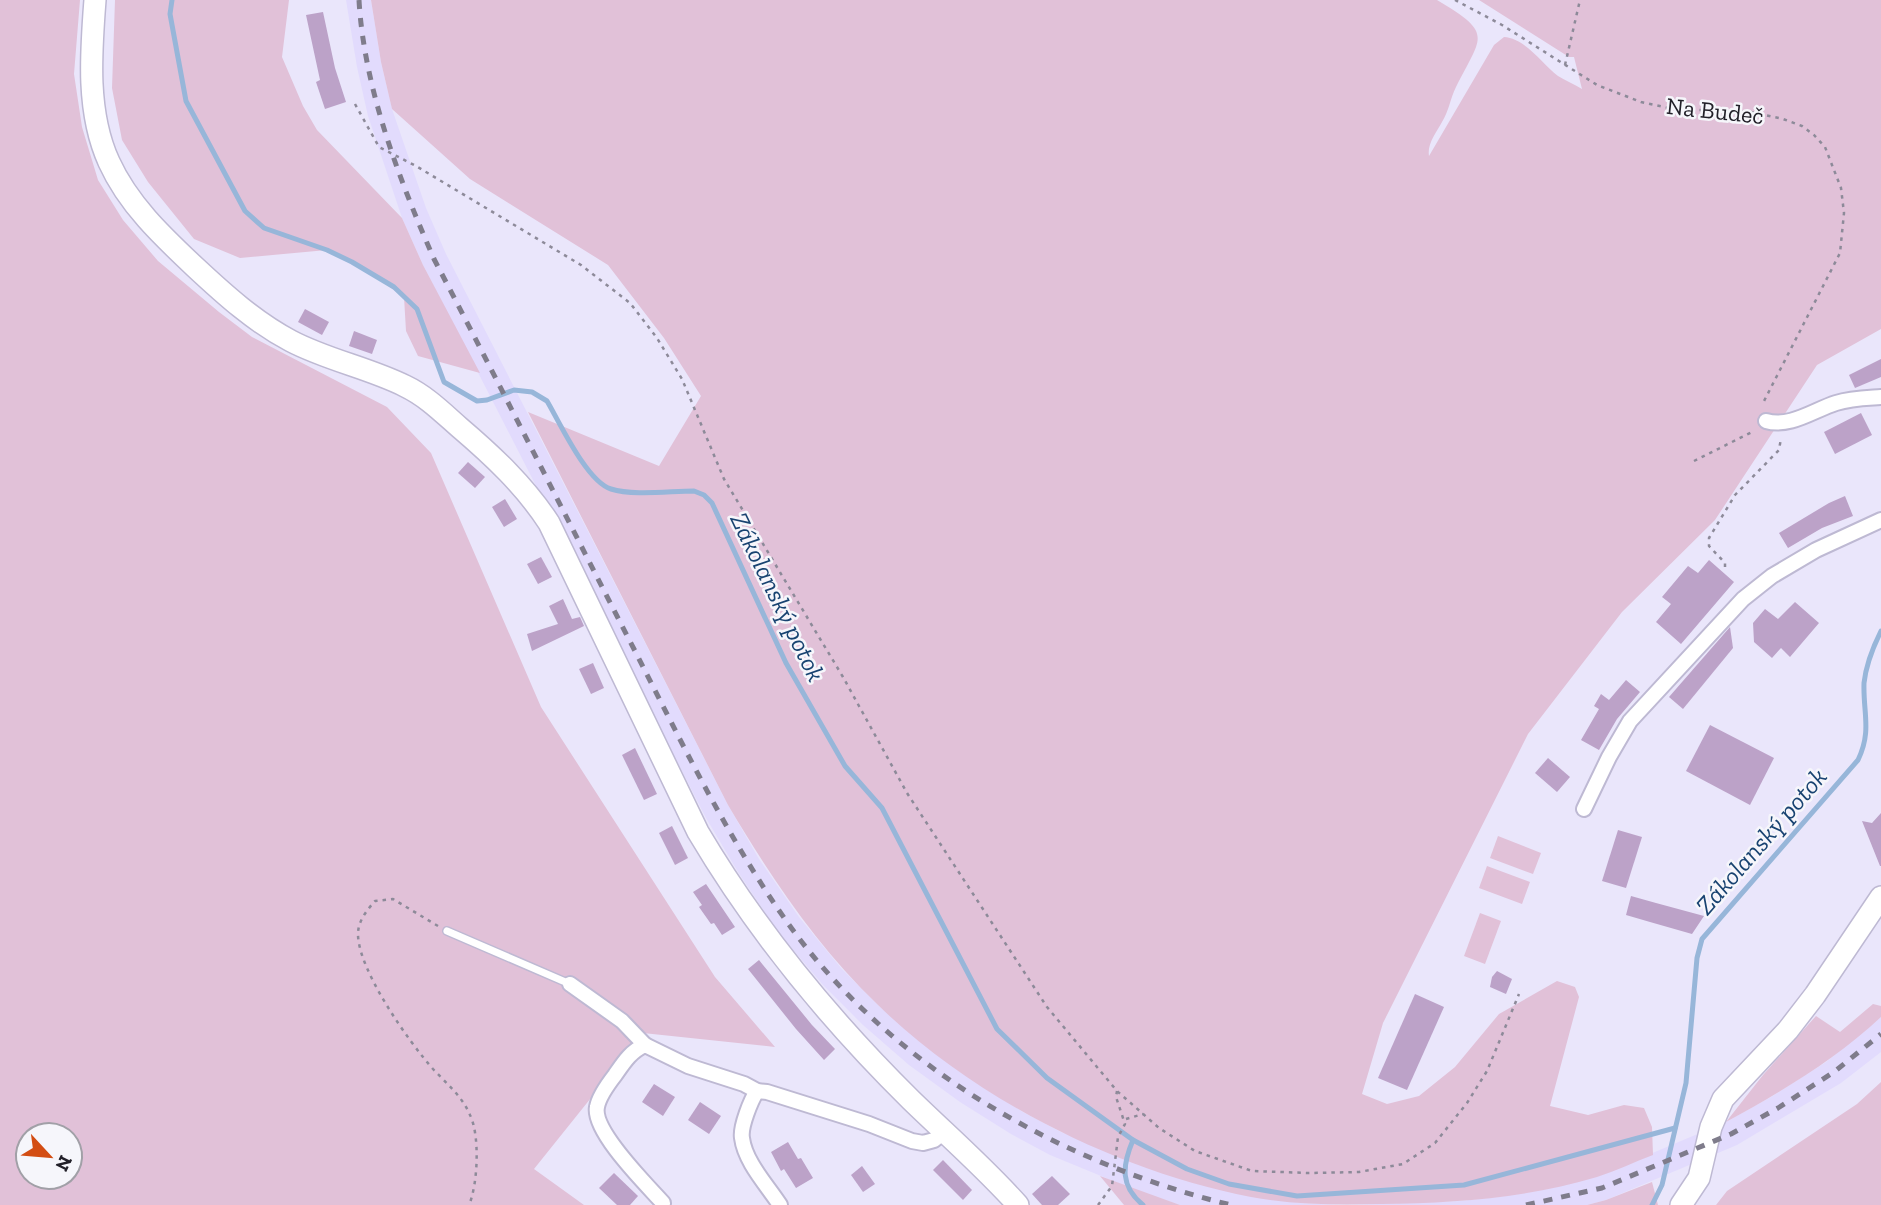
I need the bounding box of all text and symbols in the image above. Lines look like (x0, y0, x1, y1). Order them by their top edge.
street label: Na Budeč (1665, 91, 1765, 130)
water label: Zákolanský potok (723, 507, 833, 687)
water label: Zákolanský potok (1689, 761, 1833, 921)
north arrow (14, 1121, 84, 1191)
text: N (50, 1152, 77, 1175)

